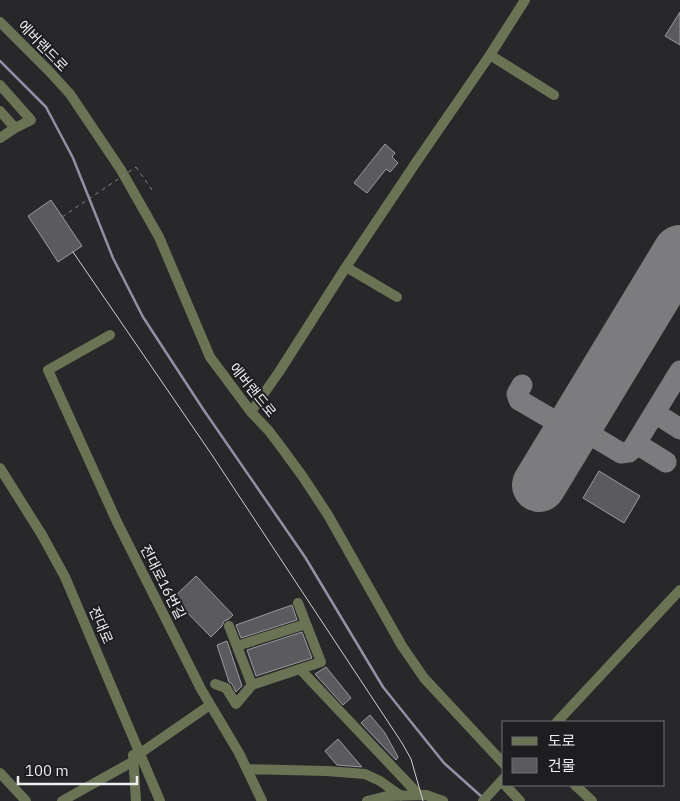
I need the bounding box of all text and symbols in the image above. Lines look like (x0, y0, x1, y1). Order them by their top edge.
street label: 에버랜드로 (14, 17, 72, 75)
street label: 에버랜드로 (226, 359, 280, 421)
street label: 전대로16번길 (137, 542, 189, 622)
street label: 전대로 (85, 604, 117, 646)
legend (502, 721, 665, 786)
text: 도로 (548, 731, 576, 750)
scale bar (18, 754, 136, 786)
text: 건물 (548, 756, 576, 775)
text: 100 m (25, 761, 69, 780)

